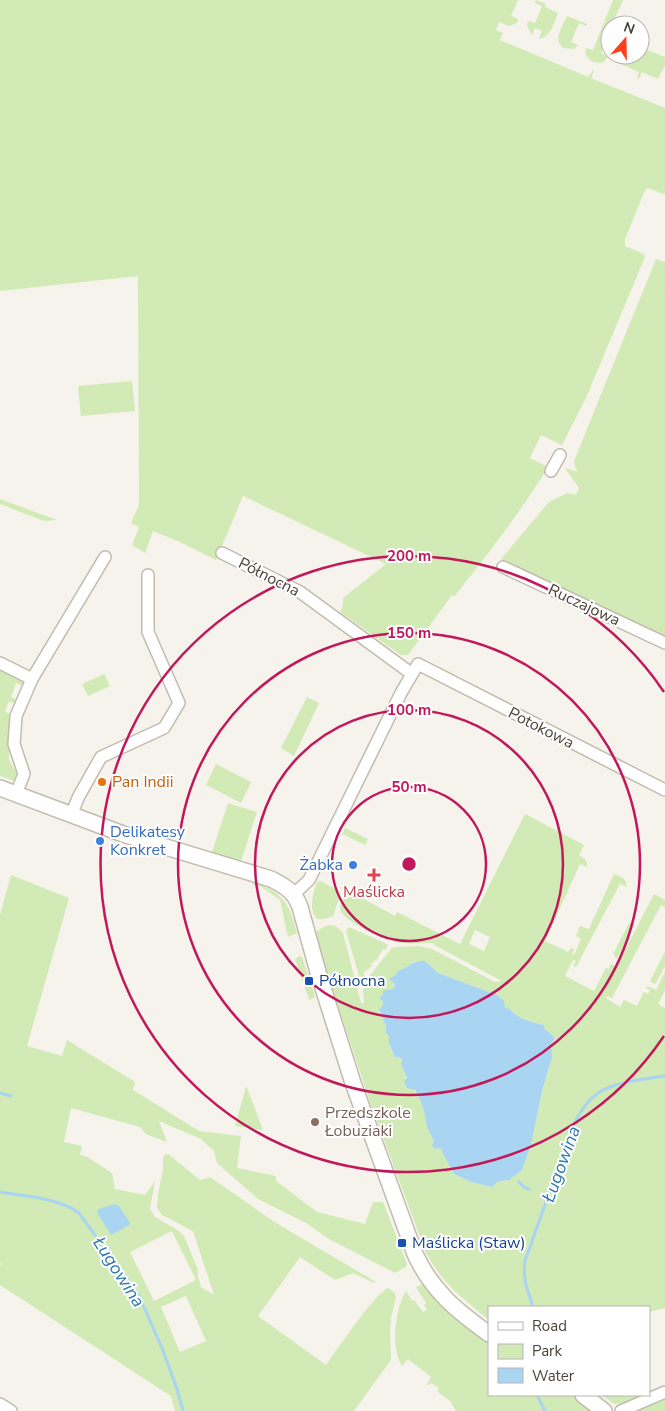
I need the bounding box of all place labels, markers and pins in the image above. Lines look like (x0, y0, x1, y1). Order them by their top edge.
place label: Pan Indii (112, 771, 173, 793)
marker: Pan Indii (96, 776, 108, 788)
place label: Delikatesy Konkret (110, 821, 186, 861)
marker: Delikatesy Konkret (94, 835, 106, 847)
place label: Żabka (300, 854, 343, 876)
centre of rings (400, 855, 418, 873)
marker: Żabka (347, 859, 359, 871)
marker: Maślicka (368, 869, 380, 881)
place label: Maślicka (343, 881, 405, 903)
place label: Północna (319, 970, 385, 992)
marker: Północna (303, 975, 315, 987)
place label: Przedszkole Łobuziaki (324, 1102, 411, 1142)
marker: Przedszkole Łobuziaki (309, 1116, 321, 1128)
place label: Maślicka (Staw) (412, 1232, 526, 1254)
marker: Maślicka (Staw) (396, 1237, 408, 1249)

